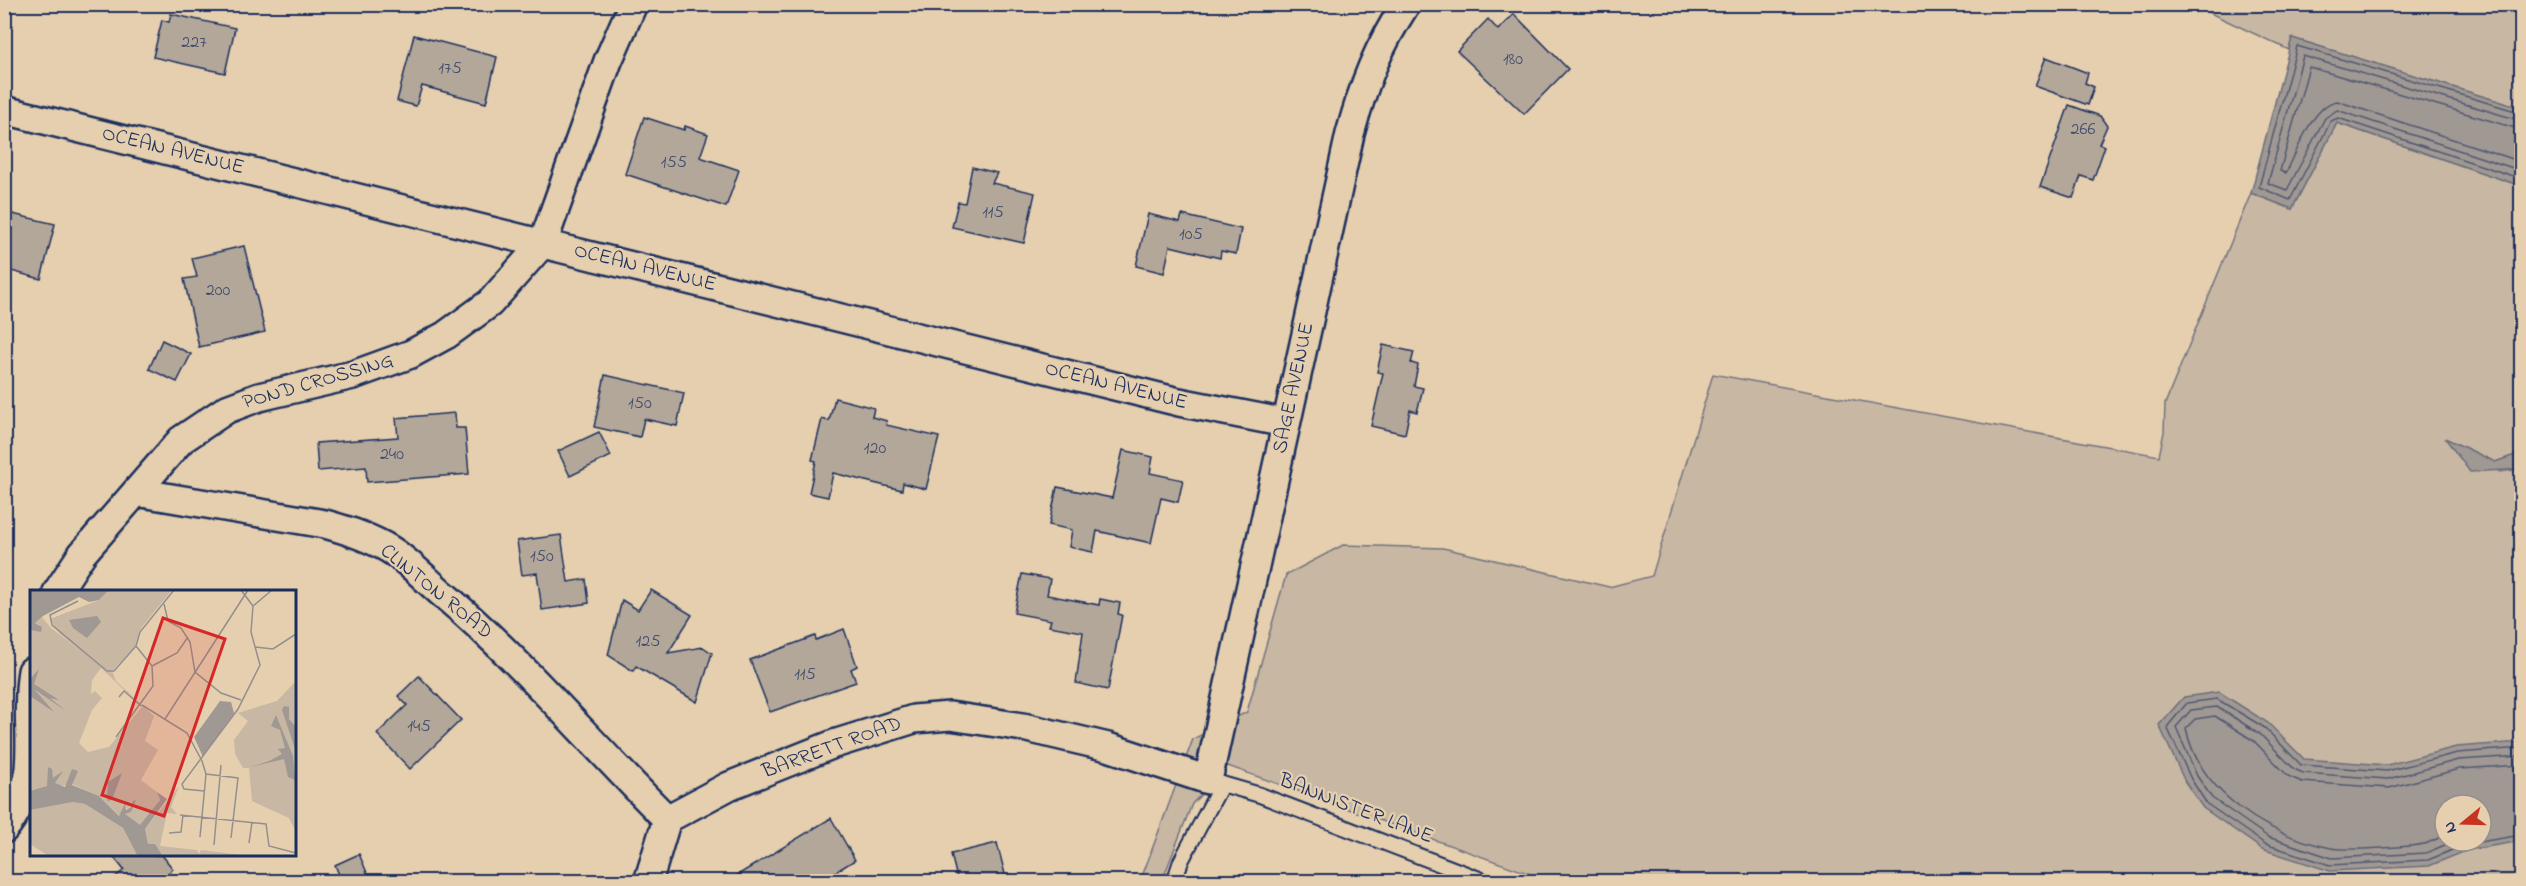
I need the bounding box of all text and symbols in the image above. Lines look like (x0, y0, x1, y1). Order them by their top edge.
house number: 227 (181, 30, 207, 56)
house number: 180 (1503, 47, 1523, 73)
house number: 175 (438, 56, 462, 82)
house number: 266 (2071, 117, 2095, 143)
street label: OCEAN AVENUE (98, 119, 248, 183)
house number: 155 (661, 150, 687, 176)
house number: 115 (982, 200, 1004, 226)
house number: 105 (1179, 222, 1203, 248)
street label: OCEAN AVENUE (570, 236, 720, 300)
house number: 200 (206, 278, 230, 304)
street label: SAGE AVENUE (1265, 320, 1323, 456)
street label: POND CROSSING (239, 346, 397, 418)
street label: OCEAN AVENUE (1041, 354, 1191, 418)
house number: 150 (628, 391, 652, 417)
house number: 120 (864, 436, 886, 462)
house number: 240 (380, 442, 404, 468)
street label: CLINTON ROAD (373, 537, 499, 647)
house number: 150 (530, 544, 554, 570)
inset map (30, 590, 296, 856)
house number: 125 (636, 629, 660, 655)
house number: 115 (794, 662, 816, 688)
street label: BARRETT ROAD (757, 709, 906, 787)
house number: 145 (407, 714, 431, 740)
street label: BANNISTER LANE (1274, 765, 1437, 852)
north arrow (2433, 793, 2493, 853)
text: N (2438, 818, 2464, 836)

